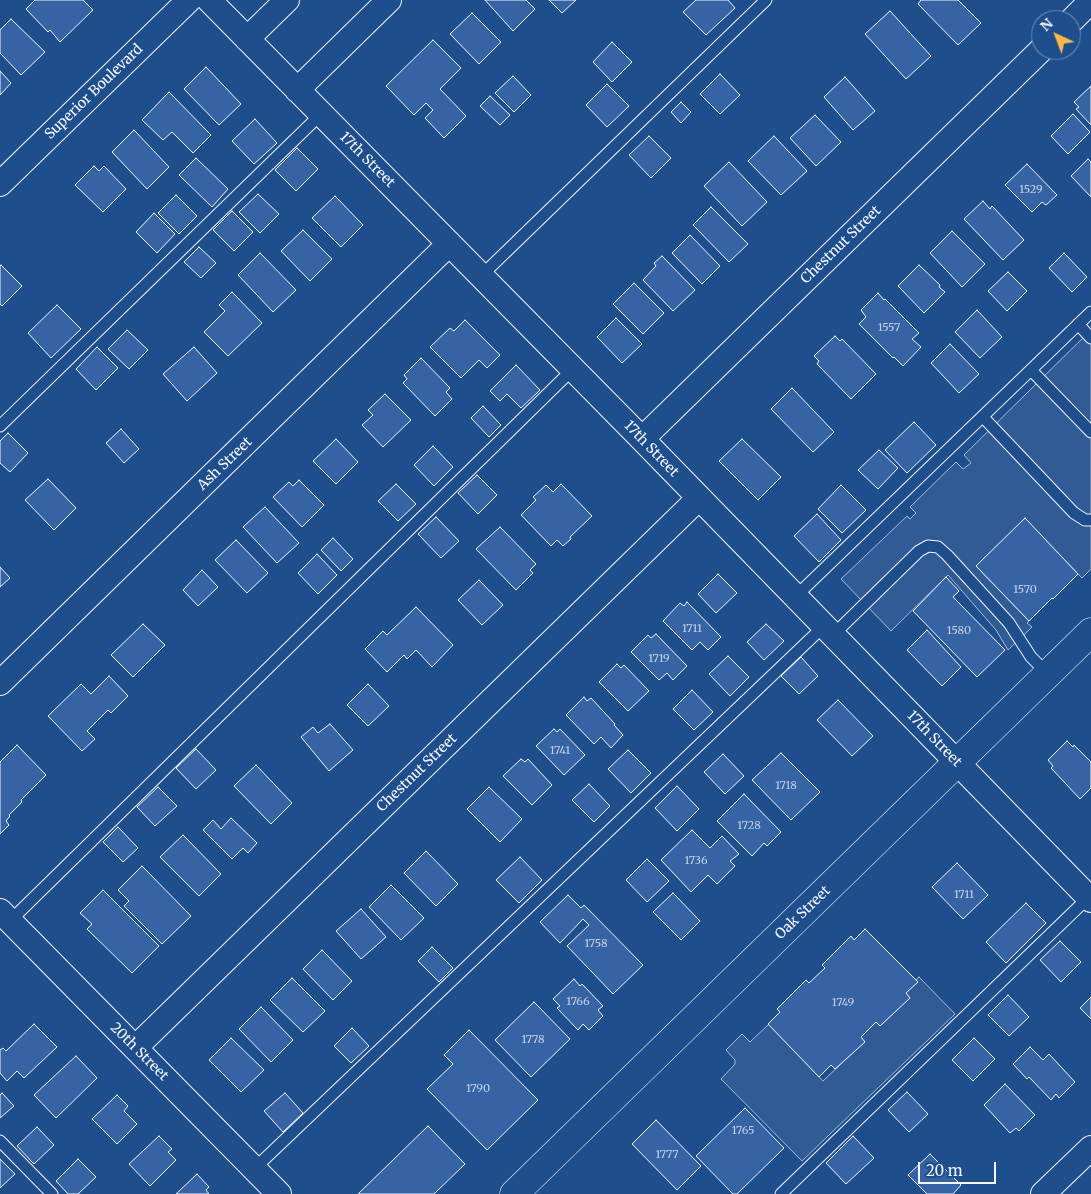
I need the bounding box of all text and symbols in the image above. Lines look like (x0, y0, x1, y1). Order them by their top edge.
north arrow (1031, 10, 1081, 60)
text: N (1036, 14, 1057, 35)
street label: Superior Boulevard (42, 41, 146, 143)
street label: 17th Street (336, 129, 398, 191)
house number: 1529 (1019, 183, 1043, 197)
street label: Chestnut Street (798, 203, 884, 287)
house number: 1557 (878, 321, 900, 335)
street label: 17th Street (620, 418, 682, 480)
street label: Ash Street (194, 434, 256, 494)
house number: 1570 (1013, 583, 1037, 597)
house number: 1711 (682, 622, 702, 636)
house number: 1580 (947, 624, 971, 638)
house number: 1719 (648, 652, 670, 666)
street label: 17th Street (903, 708, 965, 770)
street label: Chestnut Street (374, 731, 460, 815)
house number: 1741 (550, 744, 570, 758)
house number: 1718 (775, 779, 797, 793)
house number: 1728 (737, 819, 761, 833)
house number: 1736 (684, 854, 708, 868)
street label: Oak Street (772, 883, 834, 943)
house number: 1711 (954, 888, 974, 902)
house number: 1758 (584, 937, 608, 951)
house number: 1766 (566, 995, 590, 1009)
house number: 1749 (832, 996, 854, 1010)
street label: 20th Street (107, 1020, 171, 1084)
house number: 1778 (521, 1033, 545, 1047)
house number: 1790 (466, 1082, 490, 1096)
house number: 1765 (732, 1124, 754, 1138)
house number: 1777 (655, 1148, 679, 1162)
scale bar (921, 1152, 998, 1184)
text: 20 m (926, 1161, 963, 1180)

